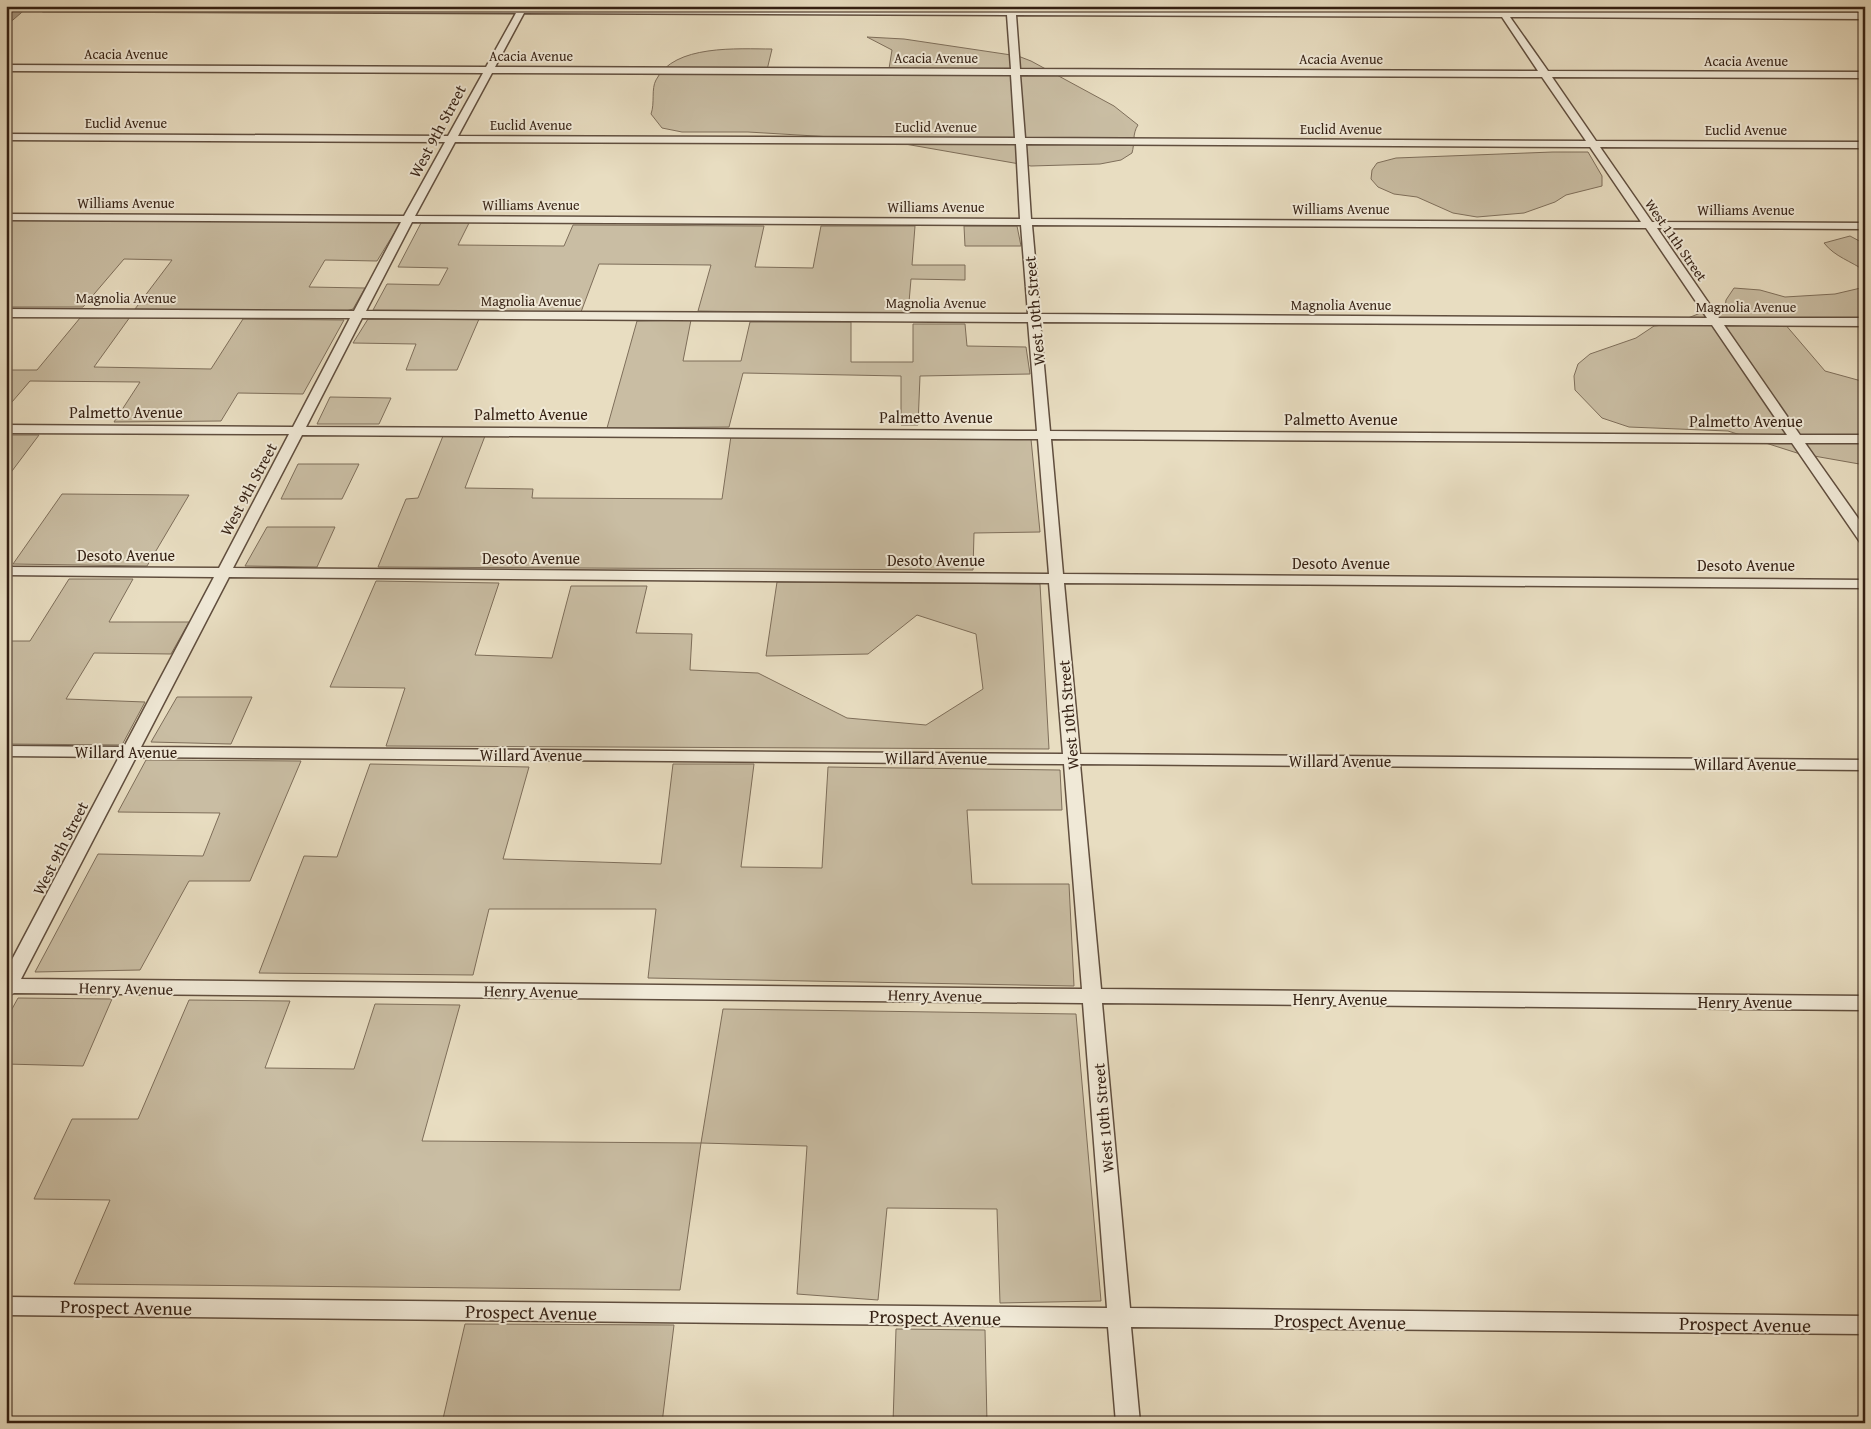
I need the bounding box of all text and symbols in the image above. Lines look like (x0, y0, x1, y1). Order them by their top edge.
street label: Acacia Avenue (84, 44, 169, 64)
street label: Acacia Avenue (489, 46, 574, 66)
street label: Acacia Avenue (894, 48, 979, 68)
street label: Acacia Avenue (1299, 49, 1384, 69)
street label: Acacia Avenue (1704, 51, 1789, 71)
street label: West 9th Street (402, 80, 472, 182)
street label: Euclid Avenue (85, 113, 167, 133)
street label: Euclid Avenue (490, 115, 572, 135)
street label: Euclid Avenue (895, 117, 977, 137)
street label: Euclid Avenue (1300, 119, 1382, 139)
street label: Euclid Avenue (1705, 120, 1787, 140)
street label: Williams Avenue (77, 193, 175, 213)
street label: Williams Avenue (482, 195, 580, 215)
street label: West 11th Street (1640, 195, 1712, 285)
street label: Williams Avenue (887, 197, 985, 217)
street label: Williams Avenue (1292, 199, 1390, 219)
street label: Williams Avenue (1697, 200, 1795, 220)
street label: West 10th Street (1017, 255, 1051, 367)
street label: Magnolia Avenue (76, 288, 177, 308)
street label: Magnolia Avenue (481, 291, 582, 311)
street label: Magnolia Avenue (886, 293, 987, 313)
street label: Magnolia Avenue (1291, 295, 1392, 315)
street label: Magnolia Avenue (1696, 297, 1797, 317)
street label: Palmetto Avenue (69, 400, 183, 424)
street label: Palmetto Avenue (474, 402, 588, 426)
street label: Palmetto Avenue (879, 405, 993, 429)
street label: Palmetto Avenue (1284, 407, 1398, 431)
street label: Palmetto Avenue (1689, 409, 1803, 433)
street label: West 9th Street (213, 438, 283, 540)
street label: Desoto Avenue (77, 543, 175, 567)
street label: Desoto Avenue (482, 546, 580, 570)
street label: Desoto Avenue (887, 548, 985, 572)
street label: Desoto Avenue (1292, 551, 1390, 575)
street label: Desoto Avenue (1697, 553, 1795, 577)
street label: West 10th Street (1051, 659, 1085, 771)
street label: Willard Avenue (75, 740, 177, 764)
street label: Willard Avenue (480, 743, 582, 767)
street label: Willard Avenue (885, 746, 987, 770)
street label: Willard Avenue (1289, 749, 1391, 773)
street label: Willard Avenue (1694, 752, 1796, 776)
street label: West 9th Street (26, 797, 94, 899)
street label: Henry Avenue (79, 975, 173, 1001)
street label: Henry Avenue (484, 978, 578, 1004)
street label: Henry Avenue (888, 982, 982, 1008)
street label: Henry Avenue (1293, 987, 1387, 1011)
street label: Henry Avenue (1698, 990, 1792, 1014)
street label: West 10th Street (1086, 1062, 1120, 1174)
street label: Prospect Avenue (60, 1292, 192, 1322)
street label: Prospect Avenue (465, 1297, 597, 1327)
street label: Prospect Avenue (869, 1302, 1001, 1332)
street label: Prospect Avenue (1274, 1306, 1406, 1336)
street label: Prospect Avenue (1679, 1309, 1811, 1339)

